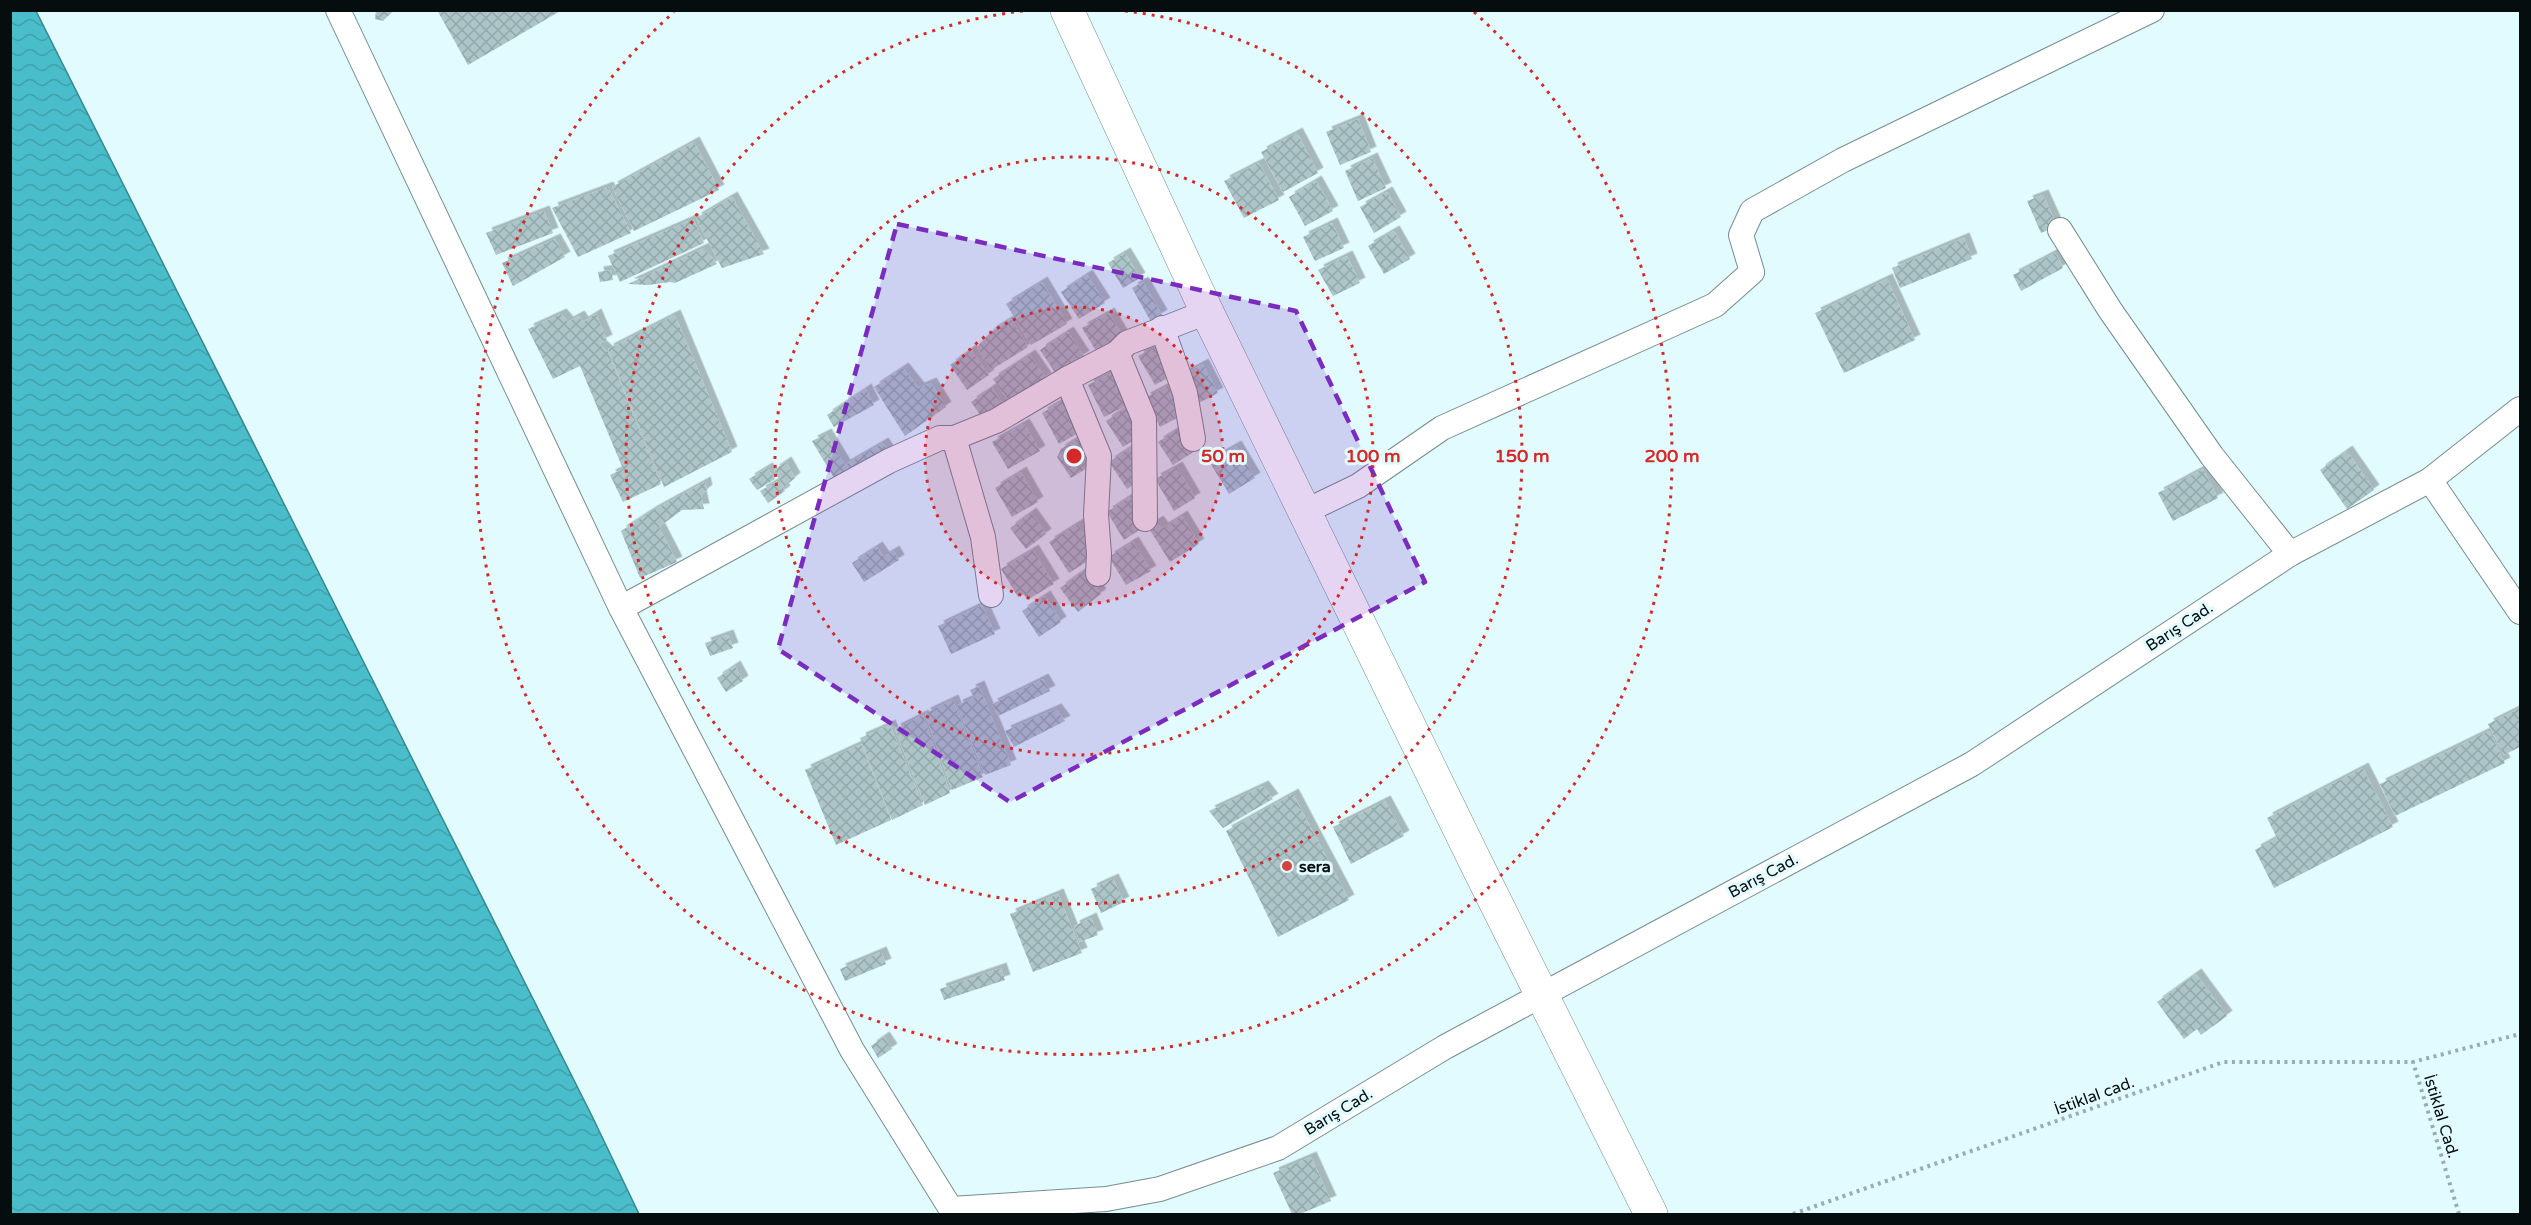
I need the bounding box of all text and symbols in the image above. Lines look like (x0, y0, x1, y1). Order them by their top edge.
text: 50 m (1201, 445, 1245, 467)
text: 100 m (1345, 445, 1401, 467)
text: 150 m (1494, 445, 1550, 467)
text: 200 m (1644, 445, 1700, 467)
centre of rings (1064, 446, 1084, 466)
street label: Barış Cad. (2142, 598, 2217, 656)
street label: Barış Cad. (1725, 849, 1802, 903)
place label: sera (1299, 857, 1331, 877)
marker: sera (1280, 859, 1294, 873)
street label: İstiklal cad. (2052, 1072, 2137, 1120)
street label: İstiklal Cad. (2419, 1072, 2463, 1160)
street label: Barış Cad. (1301, 1084, 1376, 1140)

